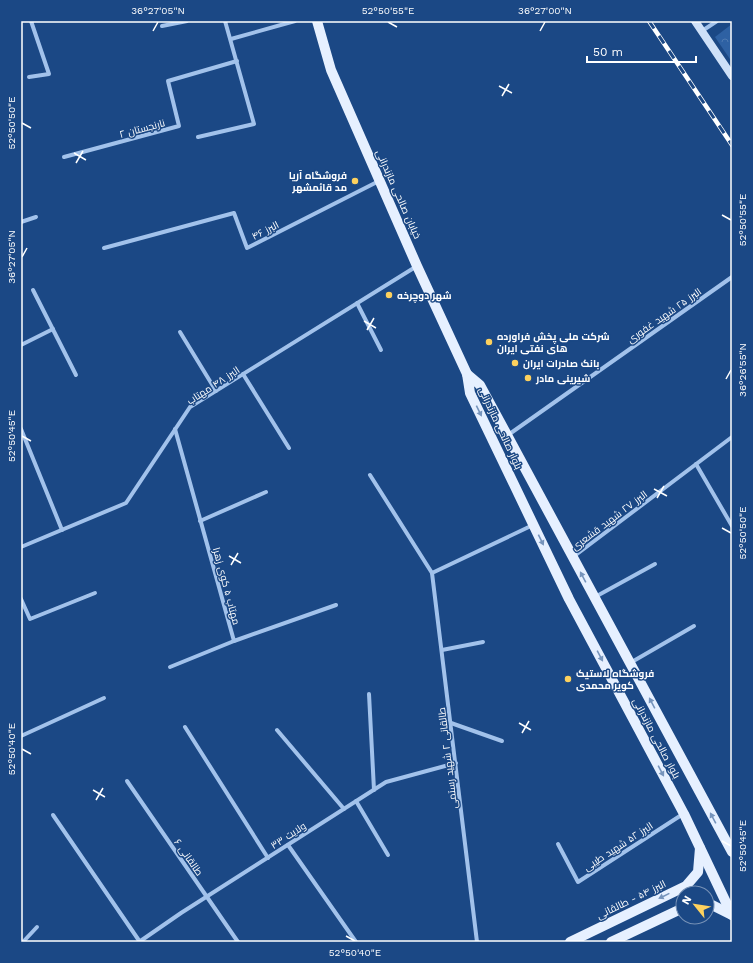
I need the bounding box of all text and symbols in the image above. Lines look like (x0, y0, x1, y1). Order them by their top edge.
text: 36°27'05"N (131, 5, 185, 16)
text: 52°50'55"E (362, 5, 414, 16)
text: 36°27'00"N (518, 5, 572, 16)
scale bar (587, 38, 696, 64)
text: 50 m (593, 45, 623, 59)
text: 52°50'50"E (6, 96, 17, 150)
street label: نارنجستان ۲ (118, 117, 166, 141)
street label: خیابان صالحی مازندرانی (373, 148, 423, 241)
place label: فروشگاه آریا مد قائمشهر (289, 170, 347, 194)
marker: فروشگاه آریا مد قائمشهر (350, 176, 360, 186)
text: 52°50'55"E (737, 194, 748, 246)
street label: البرز ۴۶ (250, 219, 281, 242)
text: 36°27'05"N (6, 230, 17, 284)
street label: البرز ۲۵ شهید غفوری (625, 286, 704, 346)
marker: شهر دوچرخه (384, 290, 394, 300)
place label: شهر دوچرخه (397, 290, 452, 303)
place label: شرکت ملی پخش فراورده های نفتی ایران (497, 331, 610, 355)
marker: شرکت ملی پخش فراورده های نفتی ایران (484, 337, 494, 347)
text: 36°26'55"N (737, 343, 748, 397)
marker: بانک صادرات ایران (510, 358, 520, 368)
place label: بانک صادرات ایران (523, 358, 599, 370)
street label: البرز ۴۸ مهتاب (185, 364, 242, 407)
marker: شیرینی مادر (523, 373, 533, 383)
place label: شیرینی مادر (535, 373, 590, 385)
street label: بلوار صالحی مازندرانی (476, 385, 524, 471)
one-way arrow (476, 405, 482, 416)
text: 52°50'45"E (6, 410, 17, 462)
street label: البرز ۲۷ شهید قشعری (569, 488, 650, 553)
text: 52°50'50"E (737, 506, 748, 560)
one-way arrow (538, 535, 544, 546)
street label: مهتاب ۵ کوی زهرا (210, 546, 242, 626)
one-way arrow (580, 571, 587, 582)
one-way arrow (597, 650, 603, 662)
place label: فروشگاه لاستیک کویر محمدی (576, 668, 654, 692)
marker: فروشگاه لاستیک کویر محمدی (563, 674, 573, 684)
street label: بلوار صالحی مازندرانی (630, 696, 682, 781)
one-way arrow (648, 698, 655, 709)
street label: طالقانی ۲ شهید رستمی (436, 706, 460, 809)
text: 52°50'40"E (6, 723, 17, 775)
one-way arrow (658, 765, 664, 777)
one-way arrow (710, 812, 717, 824)
street label: ولایت ٣۳ (269, 820, 308, 851)
street label: البرز ۵۲ شهید طیبی (582, 820, 655, 874)
text: 52°50'45"E (737, 820, 748, 872)
street label: طالقانی ۶ (171, 837, 205, 878)
street label: البرز ۵۴ - طالقانی (595, 878, 668, 922)
north arrow (675, 885, 715, 925)
one-way arrow (659, 893, 670, 899)
text: N (679, 893, 694, 907)
text: 52°50'40"E (329, 947, 381, 958)

